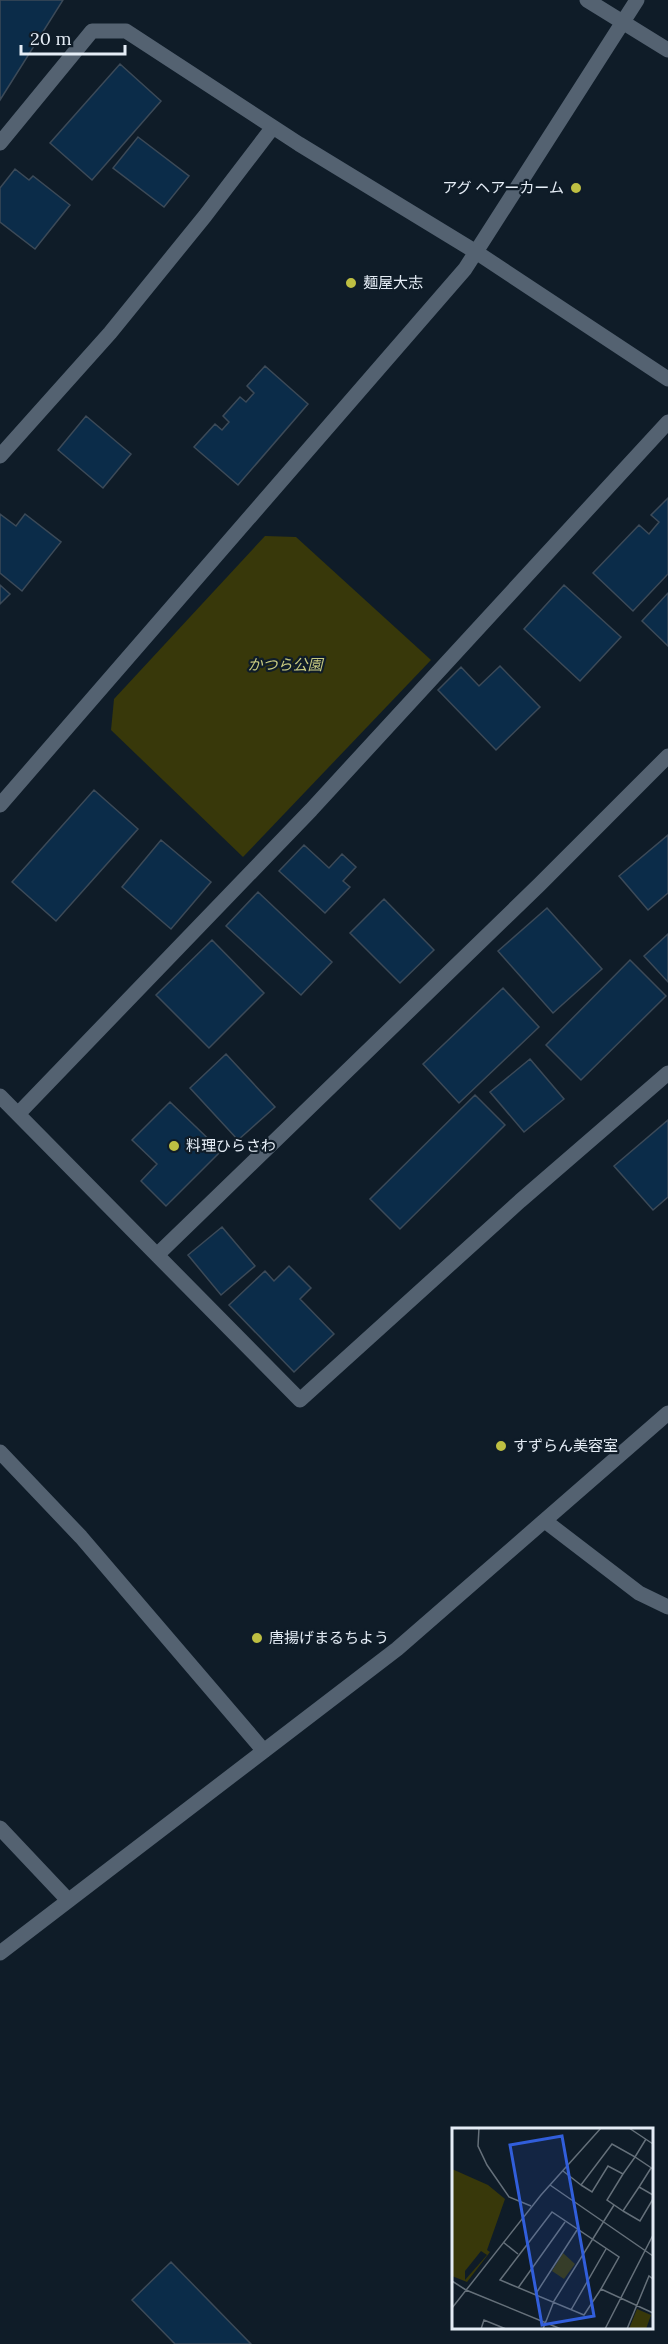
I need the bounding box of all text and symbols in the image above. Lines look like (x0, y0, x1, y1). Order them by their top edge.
scale bar (21, 18, 124, 56)
text: 20 m (30, 27, 72, 50)
place label: アグ ヘアーカーム (442, 178, 564, 197)
marker: アグ ヘアーカーム (569, 181, 583, 195)
place label: 麺屋大志 (363, 273, 423, 292)
marker: 麺屋大志 (344, 276, 358, 290)
park label: かつら公園 (247, 655, 324, 674)
place label: 料理ひらさわ (186, 1136, 276, 1155)
marker: 料理ひらさわ (167, 1139, 181, 1153)
place label: すずらん美容室 (513, 1436, 618, 1455)
marker: すずらん美容室 (494, 1439, 508, 1453)
place label: 唐揚げまるちよう (269, 1628, 389, 1647)
marker: 唐揚げまるちよう (250, 1631, 264, 1645)
inset map (452, 2128, 653, 2329)

